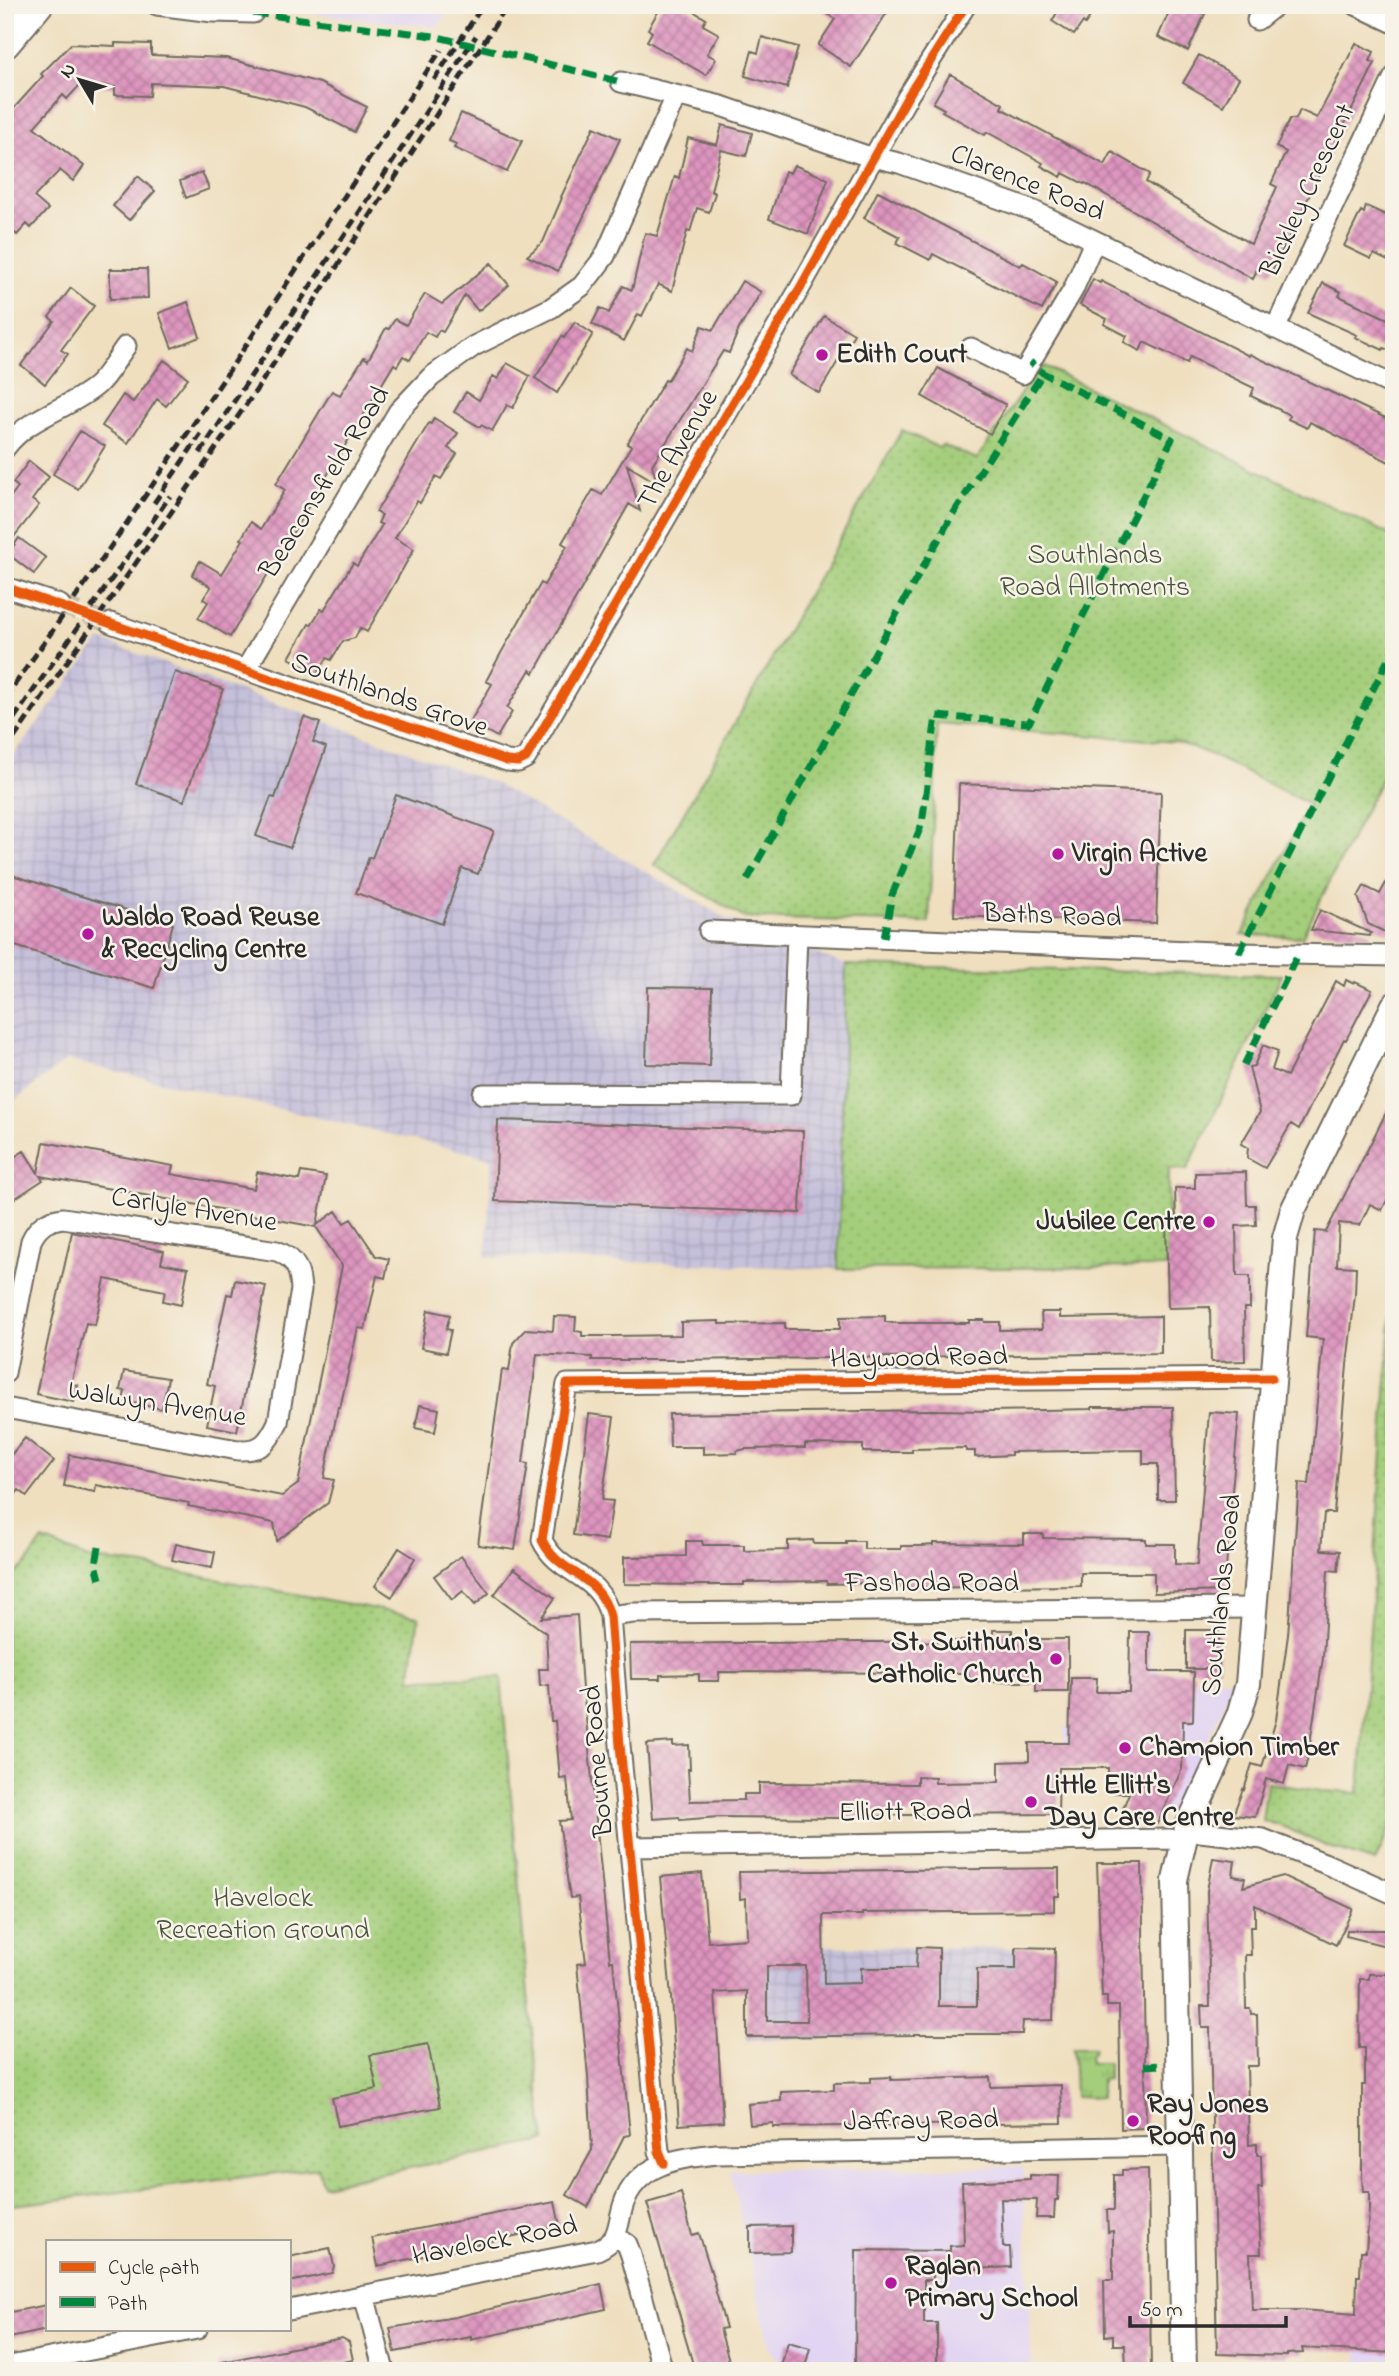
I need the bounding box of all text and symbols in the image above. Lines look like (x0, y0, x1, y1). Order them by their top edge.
north arrow (46, 46, 116, 116)
text: N (54, 58, 83, 84)
street label: Bickley Crescent (1250, 97, 1367, 286)
street label: Clarence Road (944, 134, 1111, 234)
place label: Edith Court (836, 335, 968, 376)
marker: Edith Court (814, 347, 830, 363)
street label: Beaconsfield Road (250, 378, 402, 588)
street label: The Avenue (628, 382, 730, 518)
park label: Southlands Road Allotments (1000, 536, 1190, 609)
street label: Southlands Grove (285, 643, 494, 749)
place label: Virgin Active (1071, 834, 1209, 876)
marker: Virgin Active (1050, 846, 1066, 862)
street label: Baths Road (981, 894, 1122, 940)
place label: Waldo Road Reuse & Recycling Centre (101, 898, 321, 972)
marker: Waldo Road Reuse & Recycling Centre (80, 926, 96, 942)
street label: Carlyle Avenue (108, 1178, 280, 1244)
place label: Jubilee Centre (1036, 1202, 1196, 1243)
marker: Jubilee Centre (1201, 1214, 1217, 1230)
street label: Haywood Road (830, 1337, 1009, 1381)
street label: Walwyn Avenue (65, 1371, 250, 1439)
street label: Southlands Road (1192, 1492, 1254, 1698)
street label: Fashoda Road (844, 1564, 1019, 1605)
place label: St. Swithun's Catholic Church (867, 1623, 1042, 1696)
marker: St. Swithun's Catholic Church (1048, 1651, 1064, 1667)
street label: Bourne Road (572, 1683, 626, 1840)
place label: Champion Timber (1139, 1728, 1340, 1769)
marker: Champion Timber (1117, 1740, 1133, 1756)
place label: Little Ellitt's Day Care Centre (1043, 1766, 1236, 1839)
street label: Elliott Road (838, 1791, 972, 1835)
marker: Little Ellitt's Day Care Centre (1023, 1794, 1039, 1810)
park label: Havelock Recreation Ground (157, 1879, 370, 1952)
place label: Ray Jones Roofing (1147, 2085, 1269, 2159)
street label: Jaffray Road (843, 2100, 999, 2144)
marker: Ray Jones Roofing (1125, 2113, 1141, 2129)
street label: Havelock Road (409, 2206, 581, 2278)
legend (46, 2240, 290, 2330)
place label: Raglan Primary School (905, 2247, 1078, 2320)
text: Cycle path (108, 2254, 199, 2286)
marker: Raglan Primary School (883, 2275, 899, 2291)
scale bar (1130, 2285, 1285, 2329)
text: Path (108, 2290, 147, 2320)
text: 50 m (1140, 2296, 1183, 2326)

